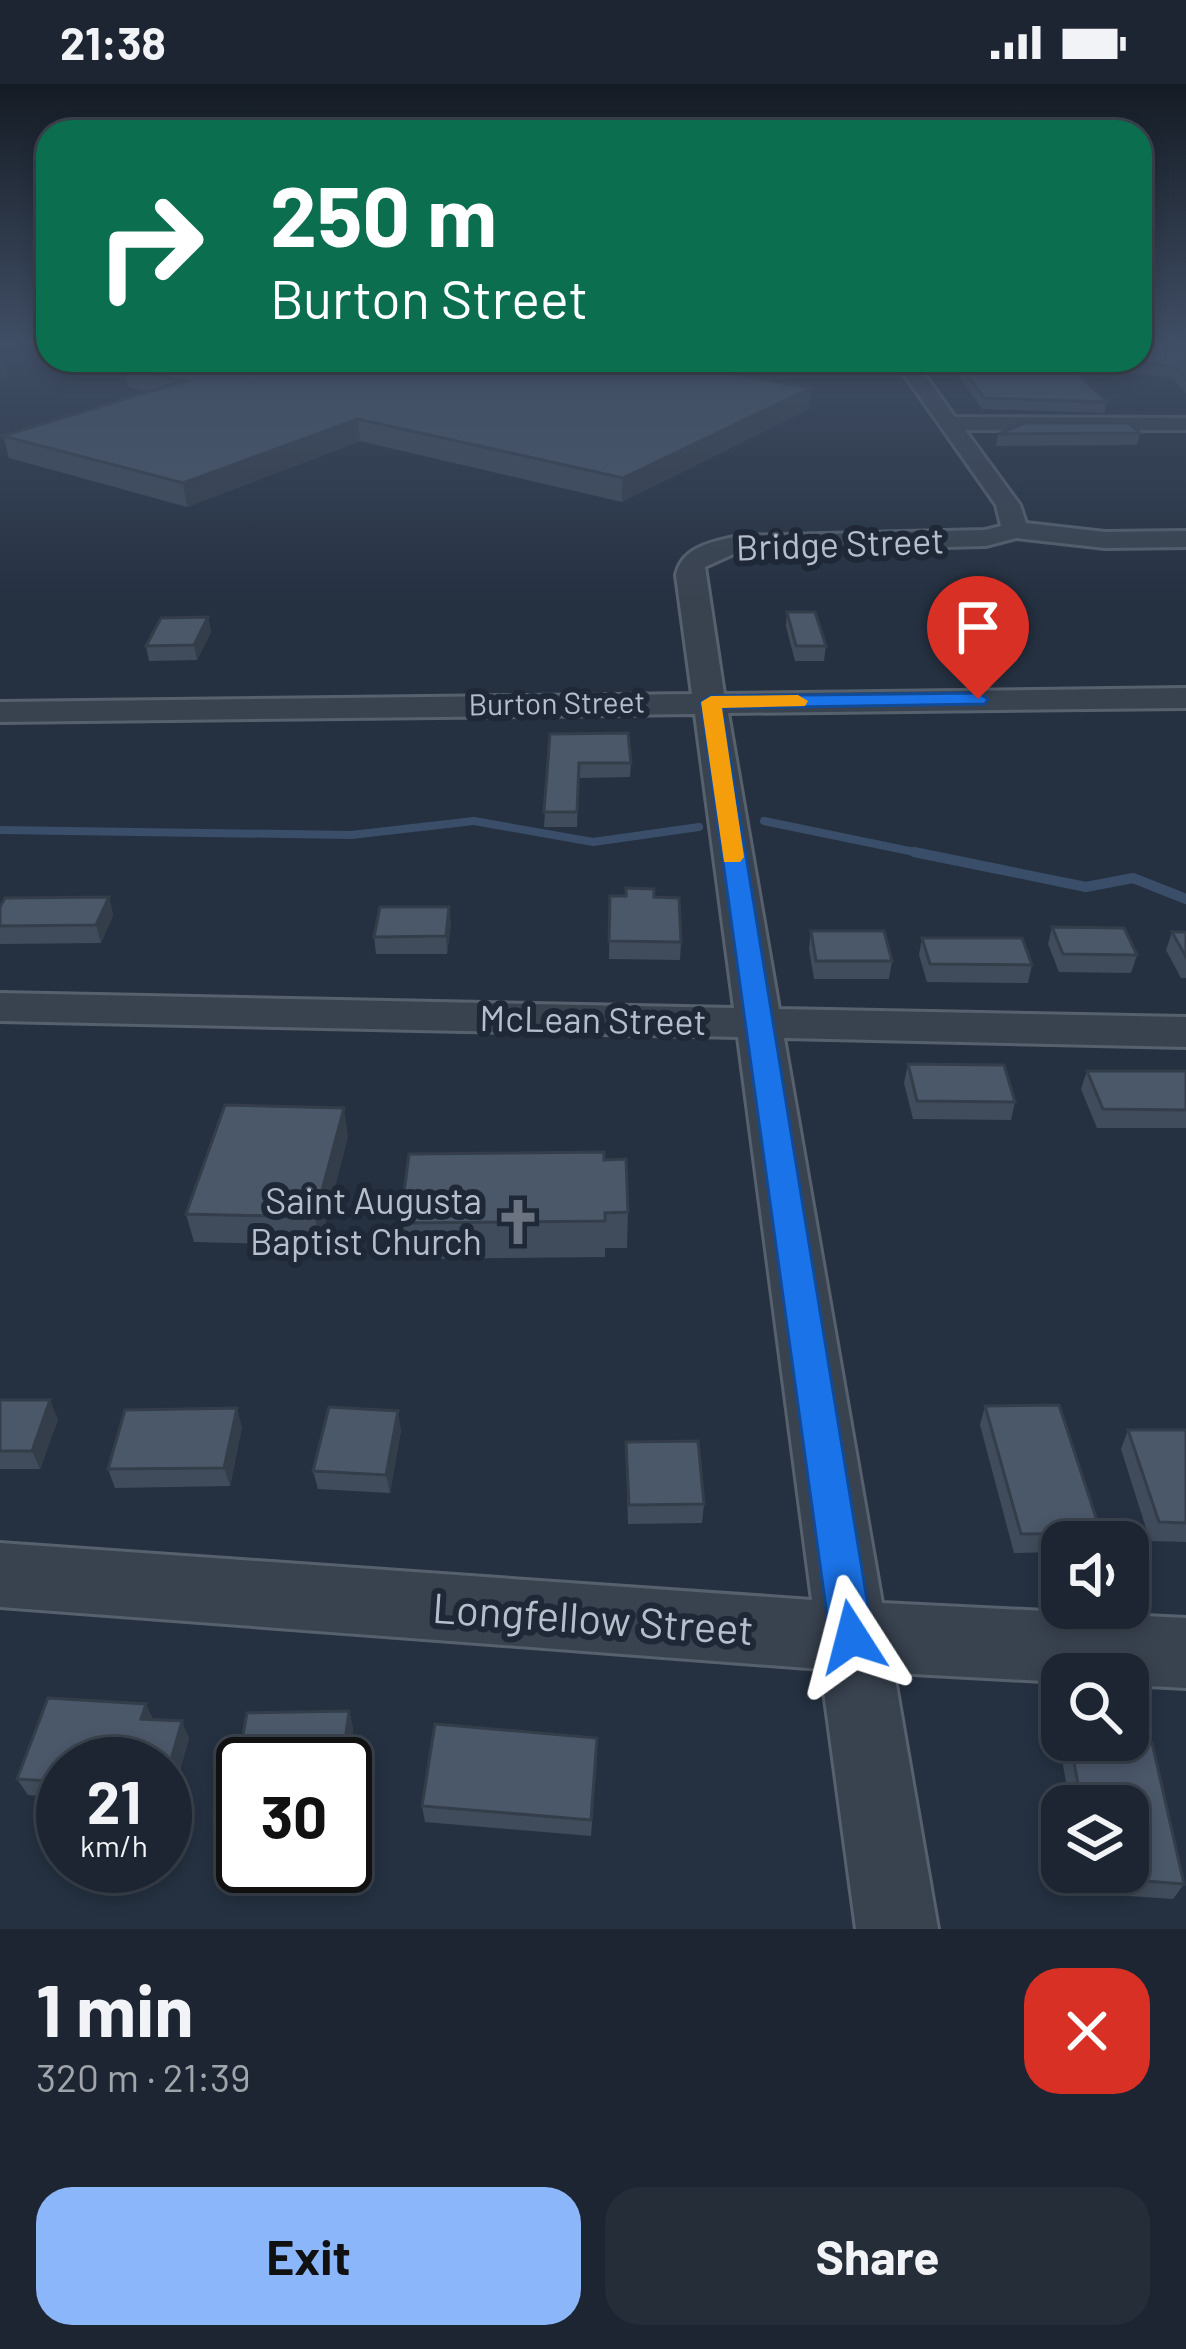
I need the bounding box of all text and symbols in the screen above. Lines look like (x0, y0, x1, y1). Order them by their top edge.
text: 21:38 (60, 15, 166, 69)
text: 250 m (270, 163, 497, 264)
icon: right (72, 168, 228, 324)
text: Burton Street (270, 265, 588, 330)
street label: Bridge Street (735, 517, 945, 568)
pin (927, 576, 1029, 699)
icon: arrive (945, 594, 1011, 660)
street label: Burton Street (468, 682, 646, 722)
street label: McLean Street (479, 995, 707, 1042)
place label: Saint Augusta Baptist Church (250, 1178, 482, 1262)
church icon: Saint Augusta Baptist Church (493, 1197, 543, 1247)
map controls (1041, 1521, 1149, 1893)
button: sound (1041, 1521, 1149, 1629)
position arrow (789, 1574, 915, 1700)
street label: Longfellow Street (431, 1581, 755, 1654)
button: search (1041, 1653, 1149, 1761)
speed limit sign: 30 (216, 1737, 372, 1893)
text: 21 (87, 1764, 141, 1836)
button: layers (1041, 1785, 1149, 1893)
text: km/h (80, 1827, 148, 1863)
text: 1 min (36, 1965, 194, 2051)
button: close (1024, 1968, 1150, 2094)
text: 320 m · 21:39 (36, 2053, 251, 2100)
button: Exit (36, 2187, 581, 2325)
button: Share (605, 2187, 1150, 2325)

